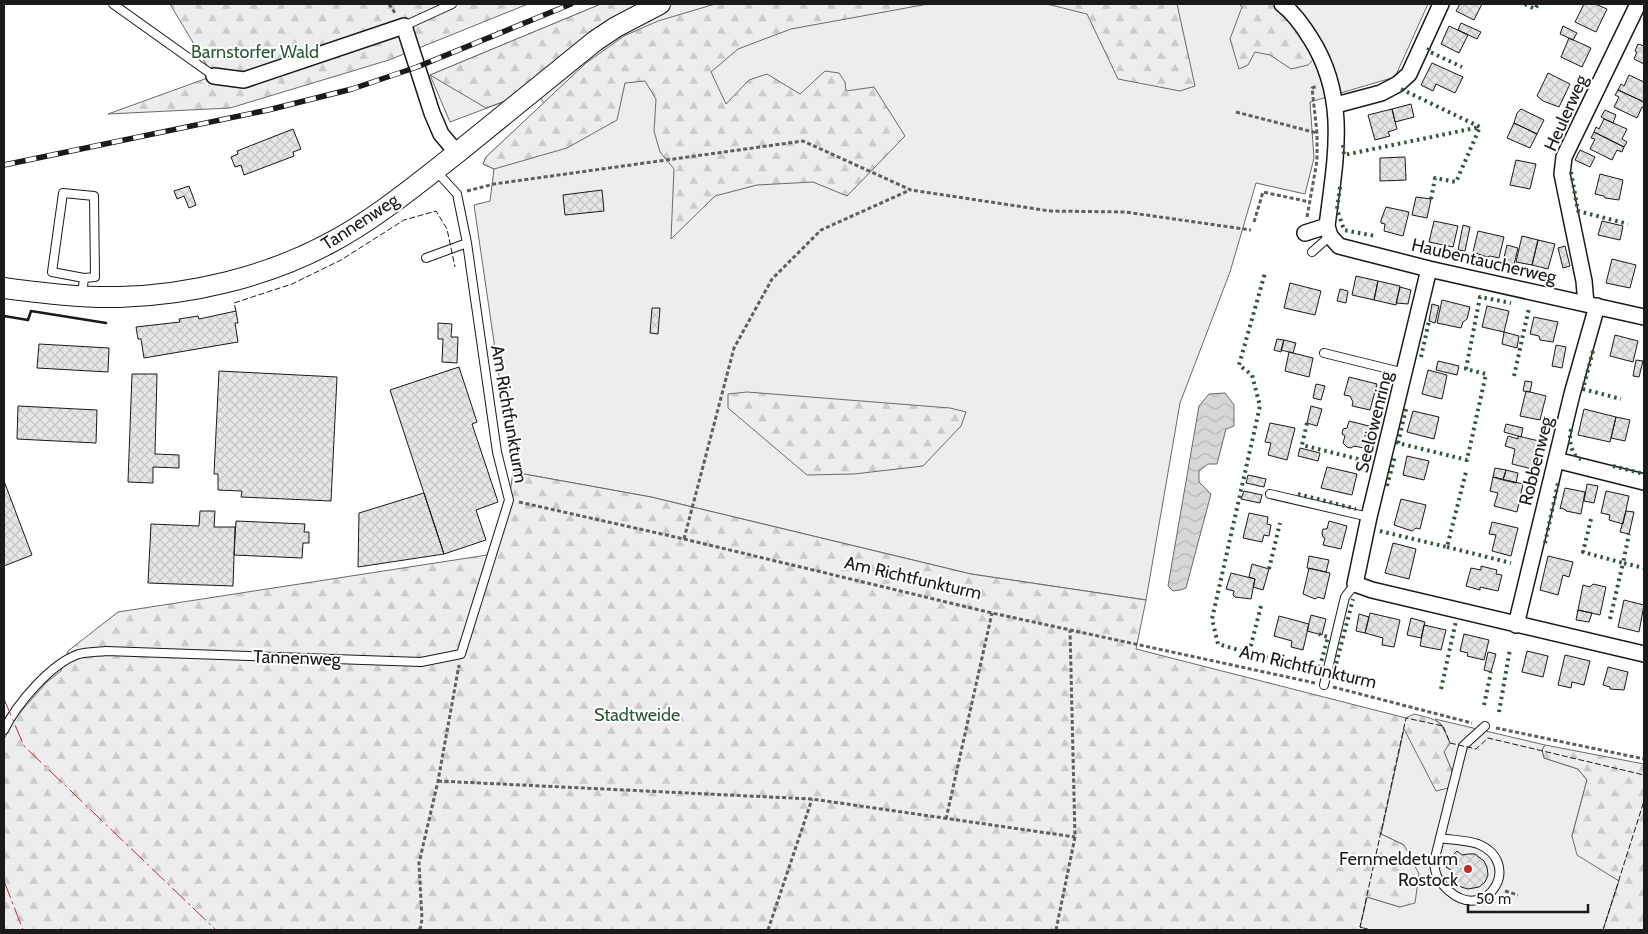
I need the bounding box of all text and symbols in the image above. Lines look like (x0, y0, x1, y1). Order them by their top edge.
park label: Barnstorfer Wald (191, 41, 319, 63)
street label: Heulerweg (1539, 70, 1593, 155)
street label: Tannenweg (317, 188, 404, 255)
street label: Haubentaucherweg (1409, 234, 1560, 289)
street label: Am Richtfunkturm (486, 343, 532, 485)
street label: Seelöwenring (1351, 368, 1397, 475)
street label: Robbenweg (1514, 413, 1558, 508)
street label: Am Richtfunkturm (842, 552, 984, 604)
street label: Am Richtfunkturm (1237, 641, 1379, 693)
street label: Tannenweg (253, 645, 342, 671)
park label: Stadtweide (594, 704, 680, 726)
place label: Fernmeldeturm Rostock (1339, 848, 1459, 891)
marker: Fernmeldeturm Rostock (1462, 863, 1474, 875)
scale bar (1468, 882, 1588, 914)
text: 50 m (1476, 890, 1511, 908)

